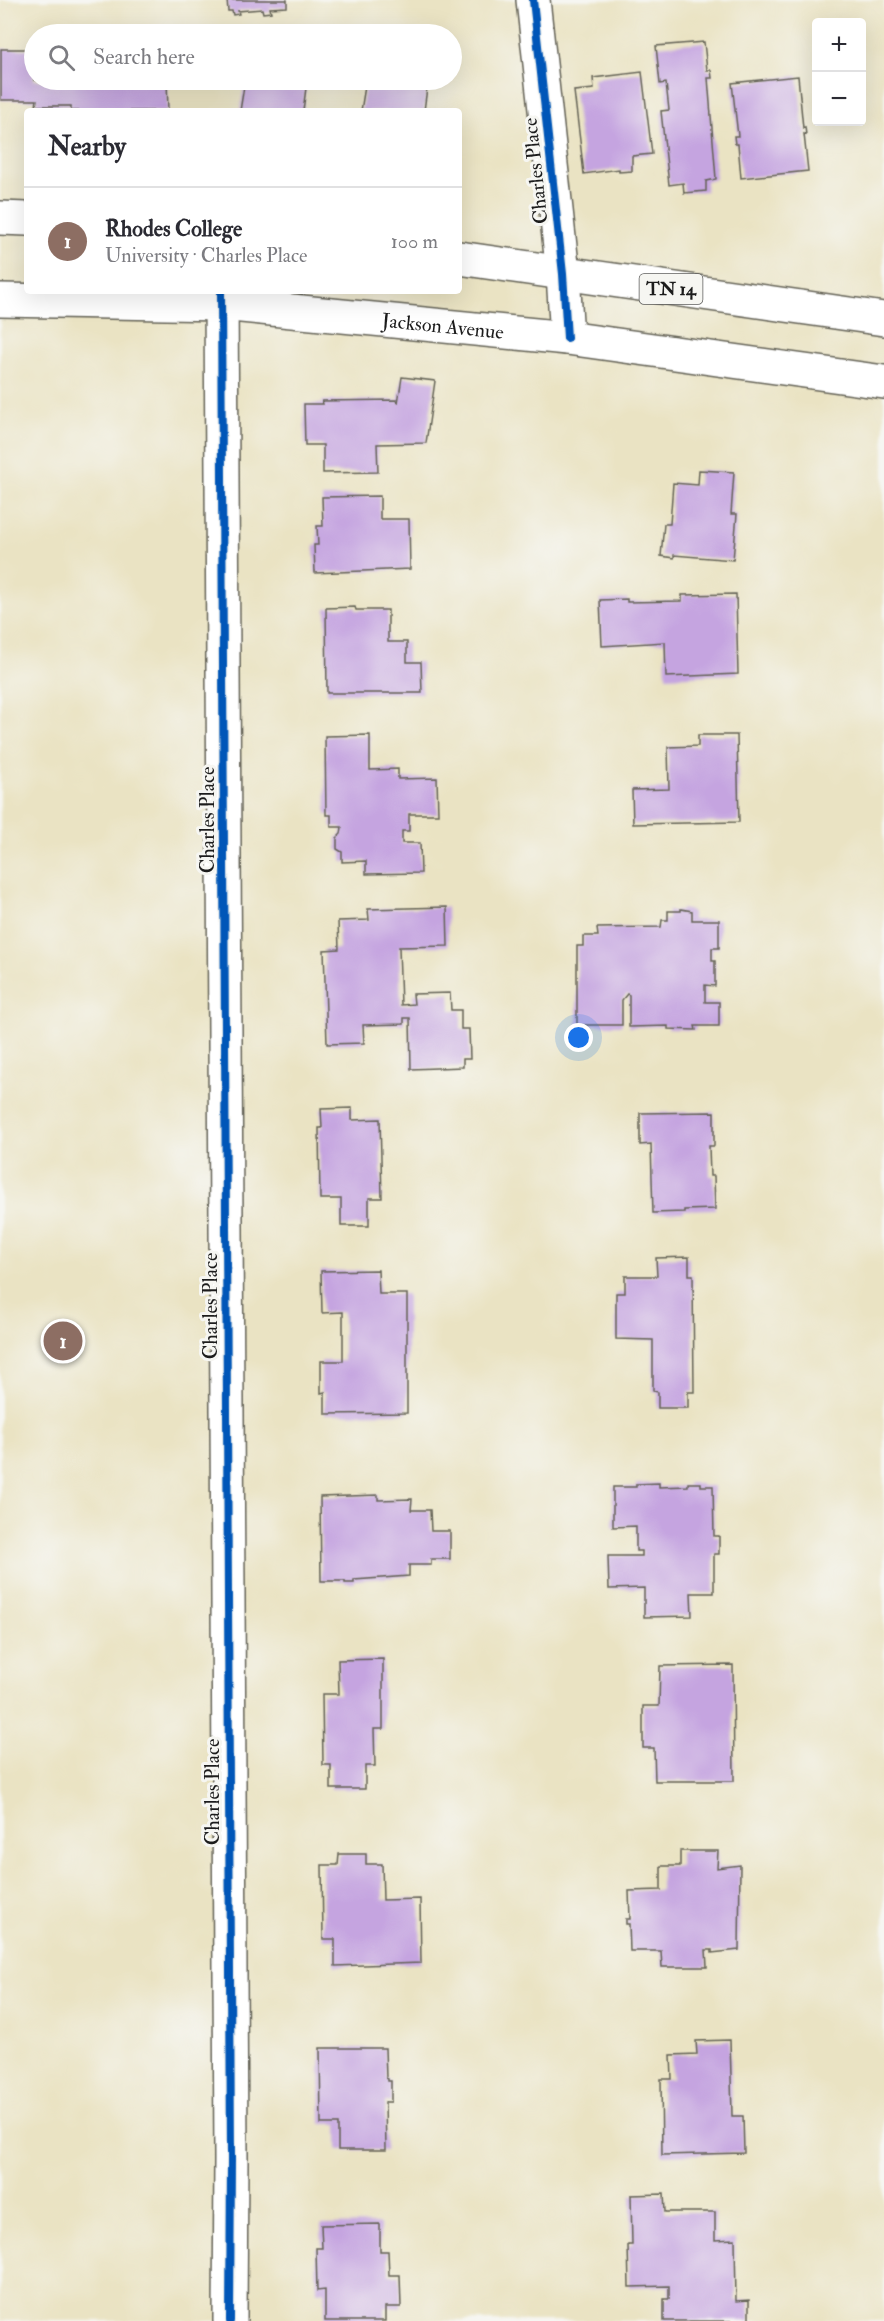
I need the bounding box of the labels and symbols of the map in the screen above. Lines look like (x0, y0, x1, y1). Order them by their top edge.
street label: Charles Place (517, 117, 554, 225)
road number: TN 14 (640, 274, 702, 304)
street label: Jackson Avenue (380, 308, 505, 345)
street label: Charles Place (195, 767, 220, 873)
your location (564, 1023, 593, 1052)
street label: Charles Place (198, 1253, 223, 1359)
pin: 1 (44, 1318, 82, 1364)
street label: Charles Place (200, 1739, 225, 1845)

